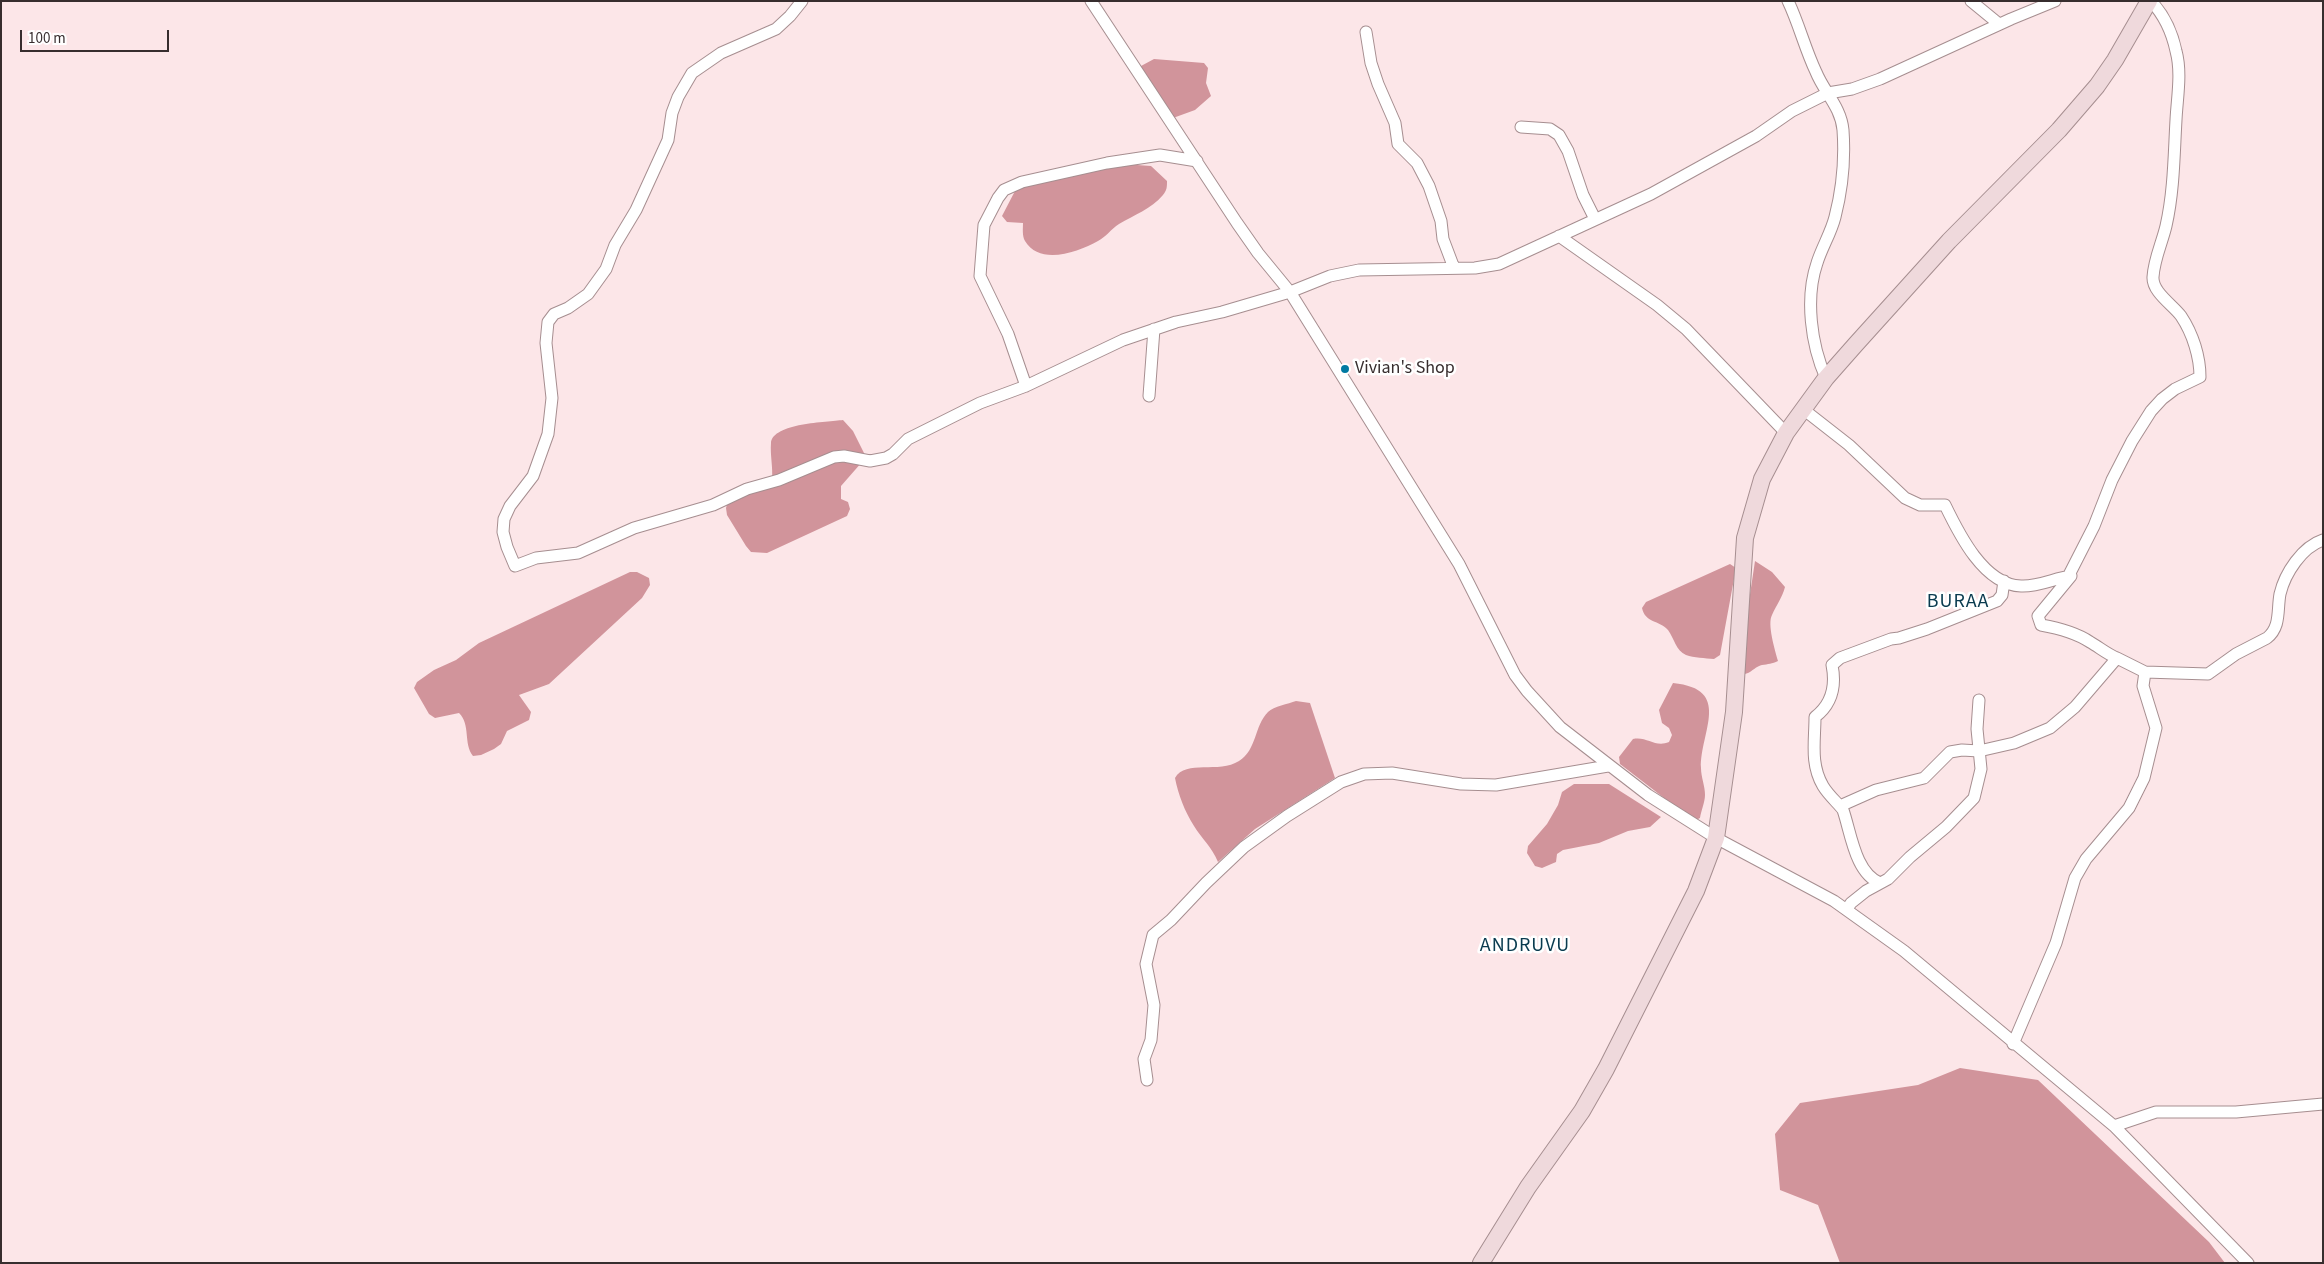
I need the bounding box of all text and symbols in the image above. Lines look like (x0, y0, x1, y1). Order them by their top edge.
scale bar (22, 20, 171, 52)
text: 100 m (28, 28, 66, 49)
place label: Vivian's Shop (1355, 358, 1455, 380)
marker: Vivian's Shop (1339, 363, 1351, 375)
district label: BURAA (1926, 591, 1990, 615)
district label: ANDRUVU (1479, 935, 1571, 959)

